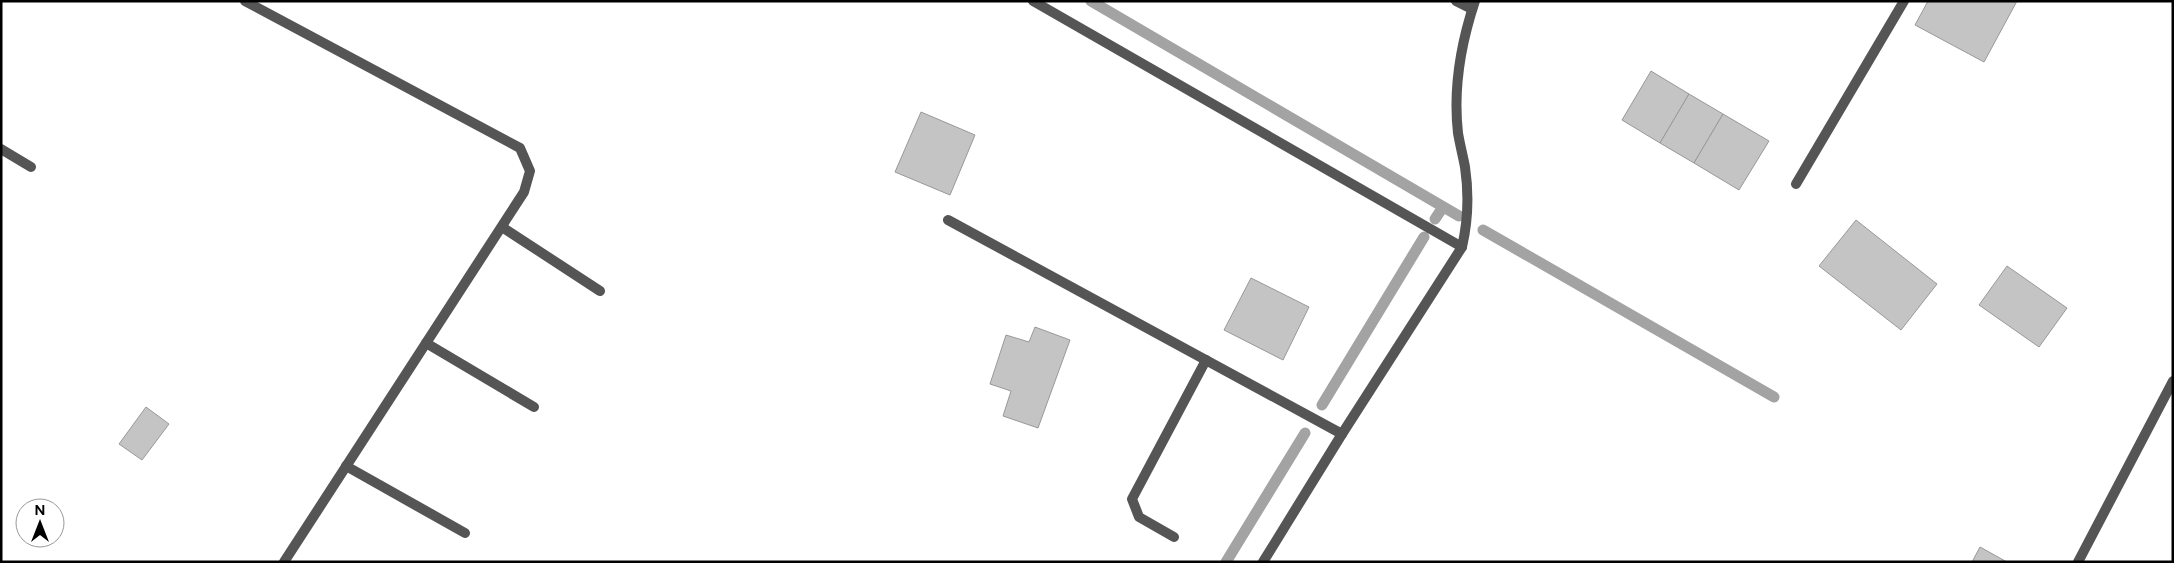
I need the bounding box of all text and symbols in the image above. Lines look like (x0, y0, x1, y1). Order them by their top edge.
north arrow (15, 498, 65, 548)
text: N (35, 502, 45, 519)

